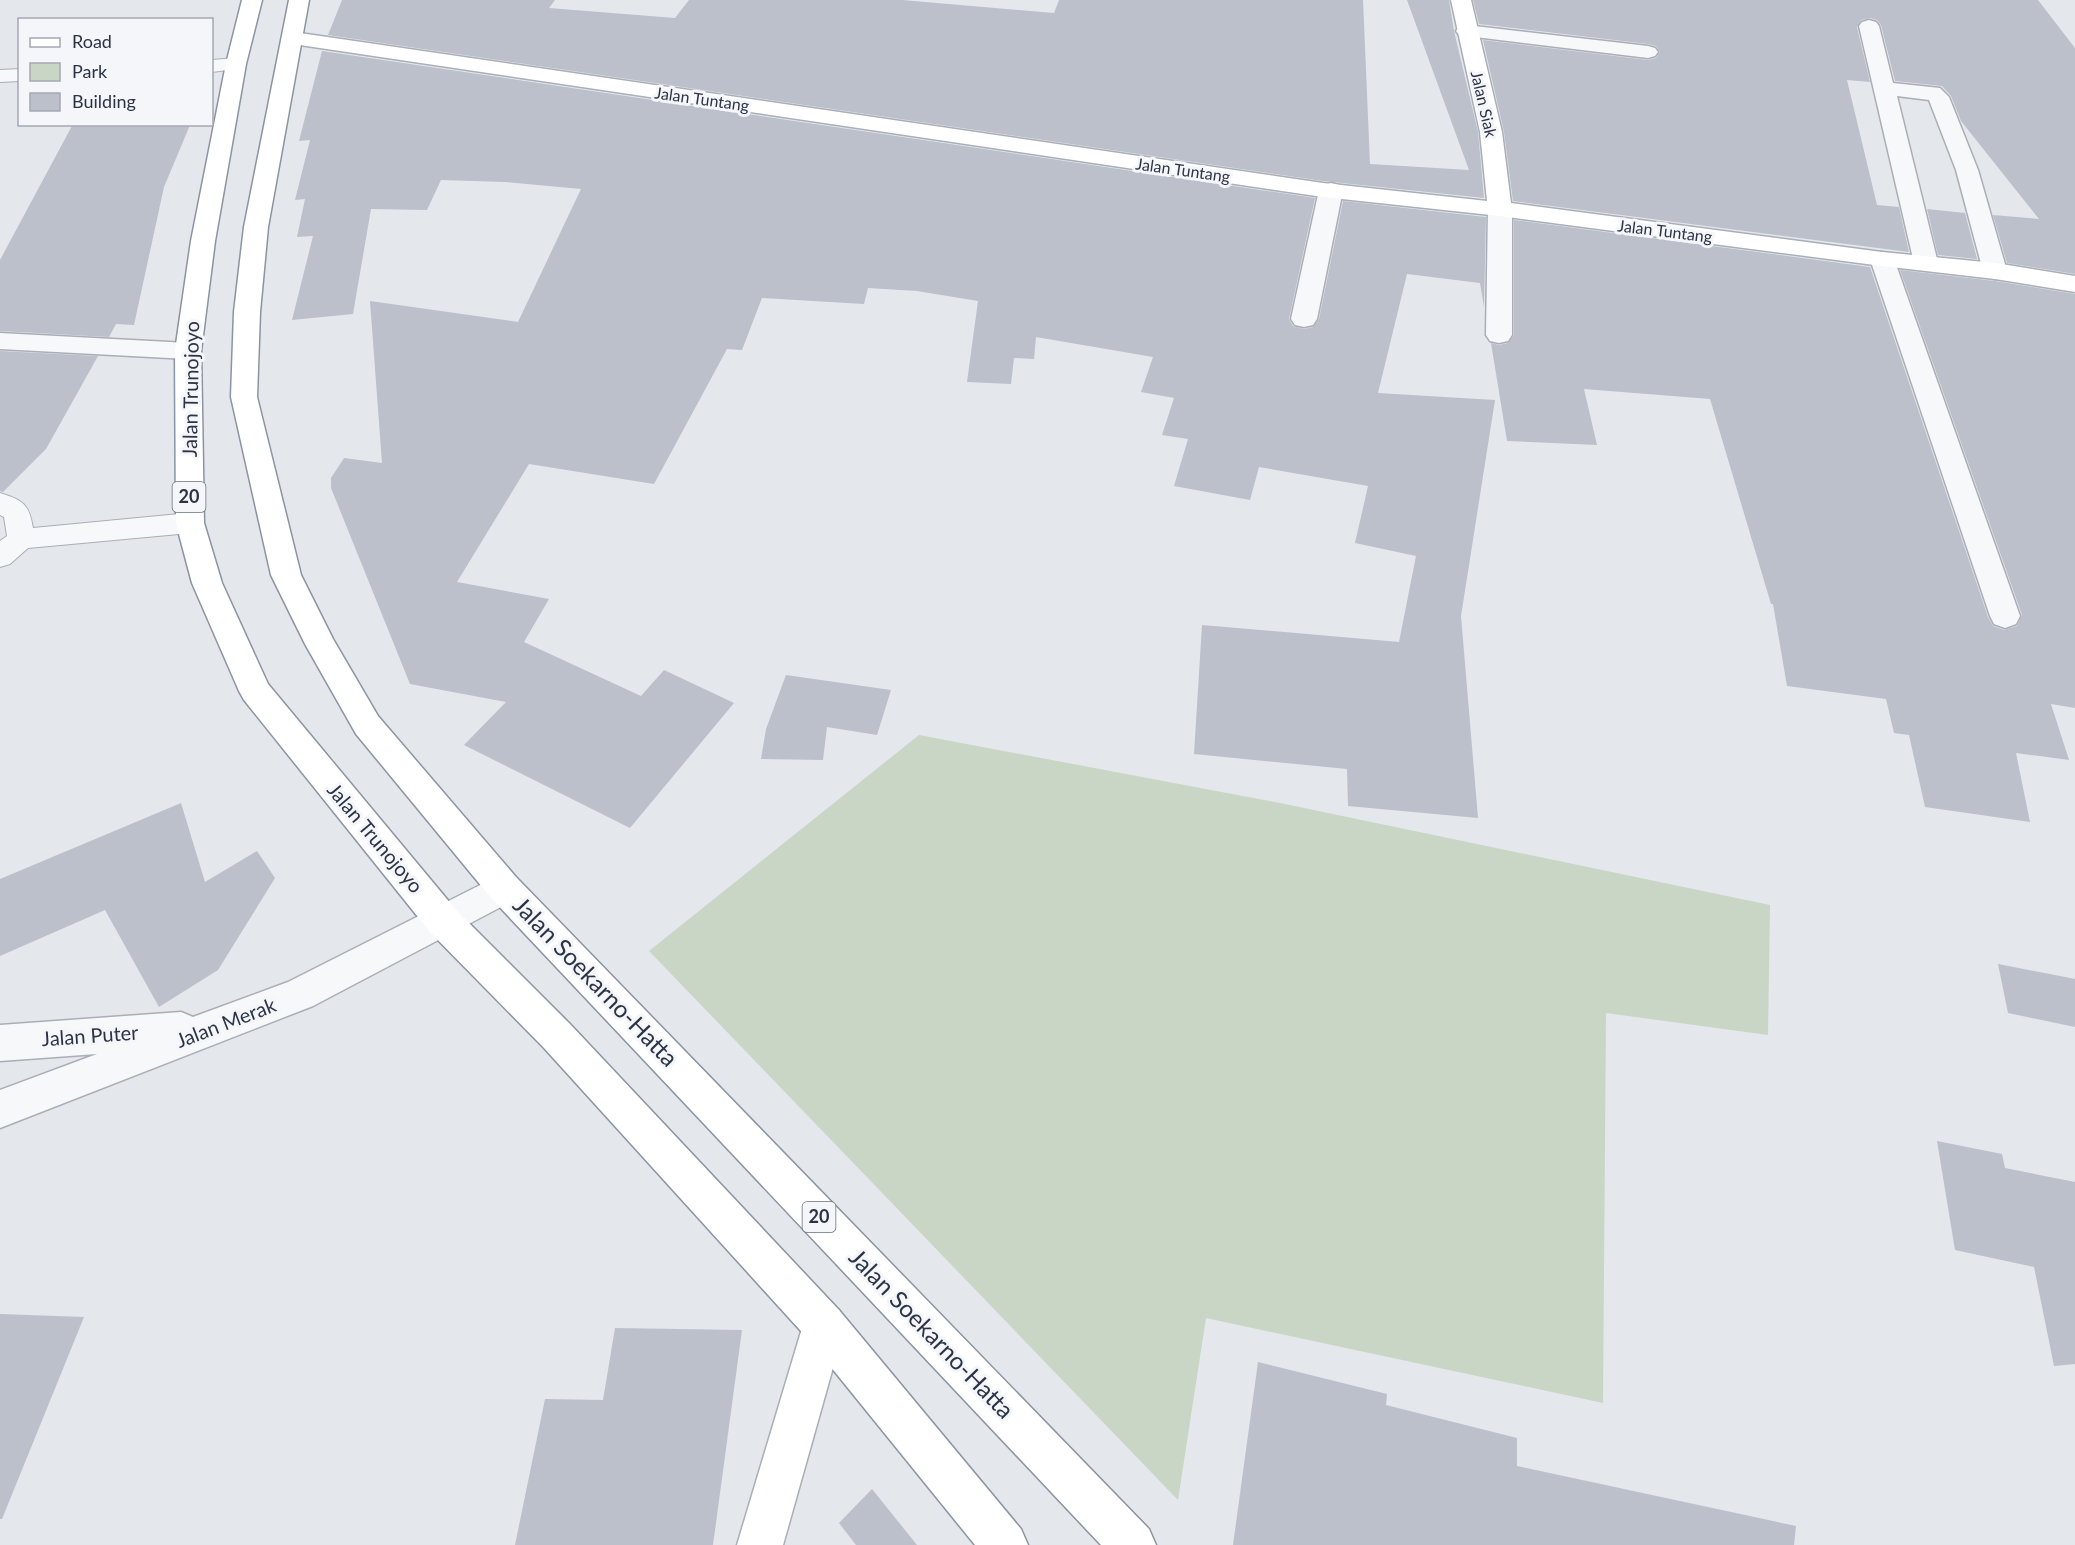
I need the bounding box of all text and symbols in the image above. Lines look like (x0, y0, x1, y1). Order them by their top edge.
legend (18, 18, 213, 126)
text: Road (72, 30, 112, 52)
text: Park (72, 60, 108, 82)
street label: Jalan Siak (1468, 69, 1502, 140)
street label: Jalan Tuntang (654, 82, 750, 115)
text: Building (72, 90, 136, 112)
street label: Jalan Tuntang (1135, 153, 1231, 186)
street label: Jalan Tuntang (1617, 215, 1713, 246)
street label: Jalan Trunojoyo (177, 321, 203, 457)
road number: 20 (172, 482, 206, 512)
street label: Jalan Trunojoyo (323, 778, 429, 897)
street label: Jalan Soekarno-Hatta (508, 890, 685, 1072)
street label: Jalan Merak (172, 992, 280, 1052)
street label: Jalan Puter (41, 1020, 140, 1050)
road number: 20 (802, 1202, 836, 1232)
street label: Jalan Soekarno-Hatta (844, 1242, 1021, 1424)

